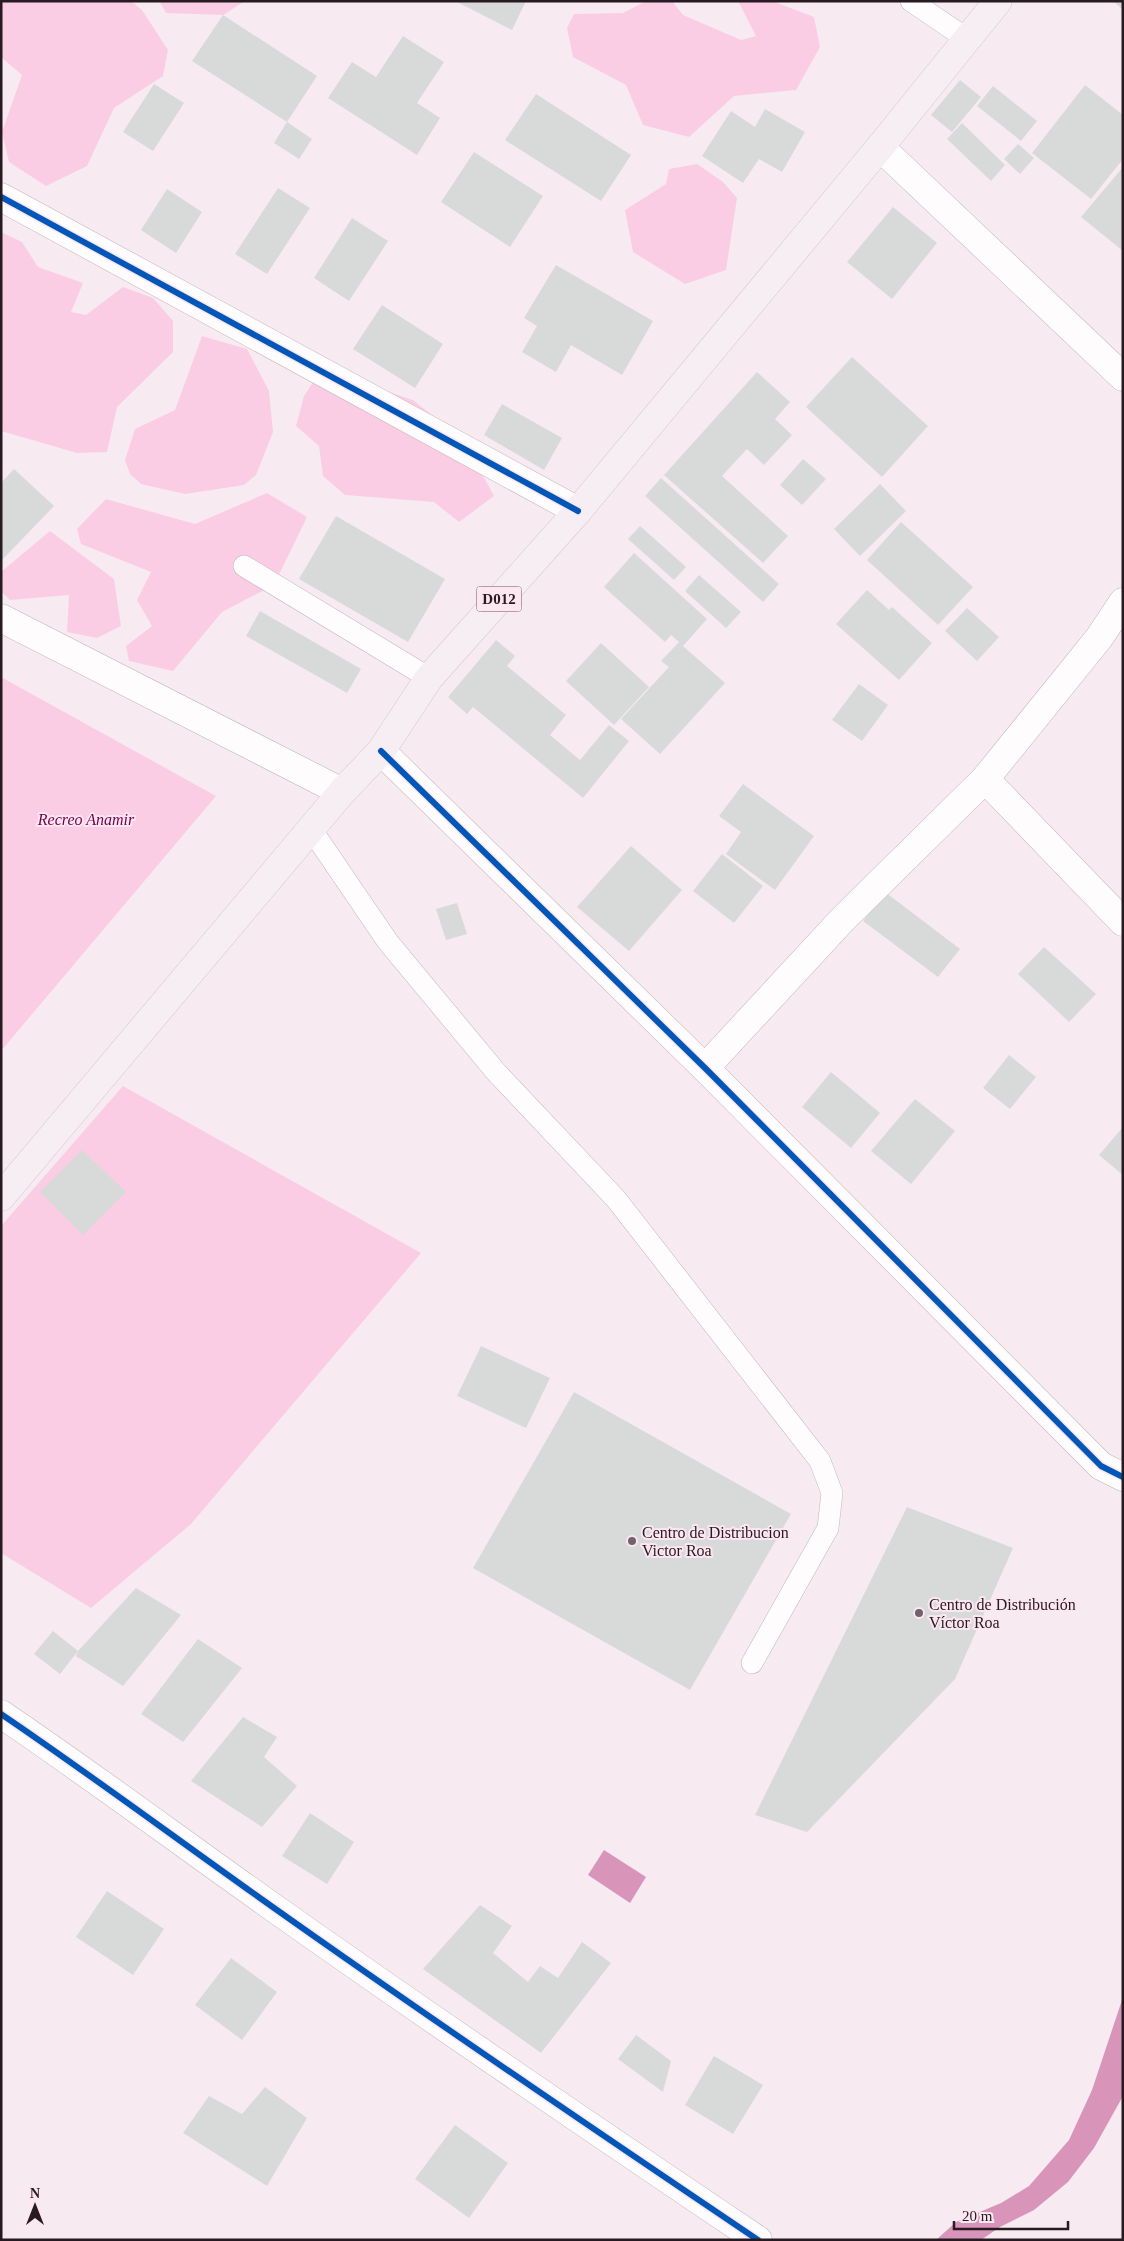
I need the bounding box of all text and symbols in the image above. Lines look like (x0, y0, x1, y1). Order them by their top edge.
road number: D012 (476, 586, 522, 612)
park label: Recreo Anamir (37, 811, 135, 828)
place label: Centro de Distribucion Victor Roa (642, 1524, 789, 1559)
marker: Centro de Distribucion Victor Roa (626, 1535, 638, 1547)
place label: Centro de Distribución Víctor Roa (929, 1596, 1076, 1631)
marker: Centro de Distribución Víctor Roa (913, 1607, 925, 1619)
north arrow (10, 2181, 60, 2231)
text: N (30, 2186, 40, 2201)
scale bar (954, 2198, 1068, 2230)
text: 20 m (962, 2208, 993, 2224)

